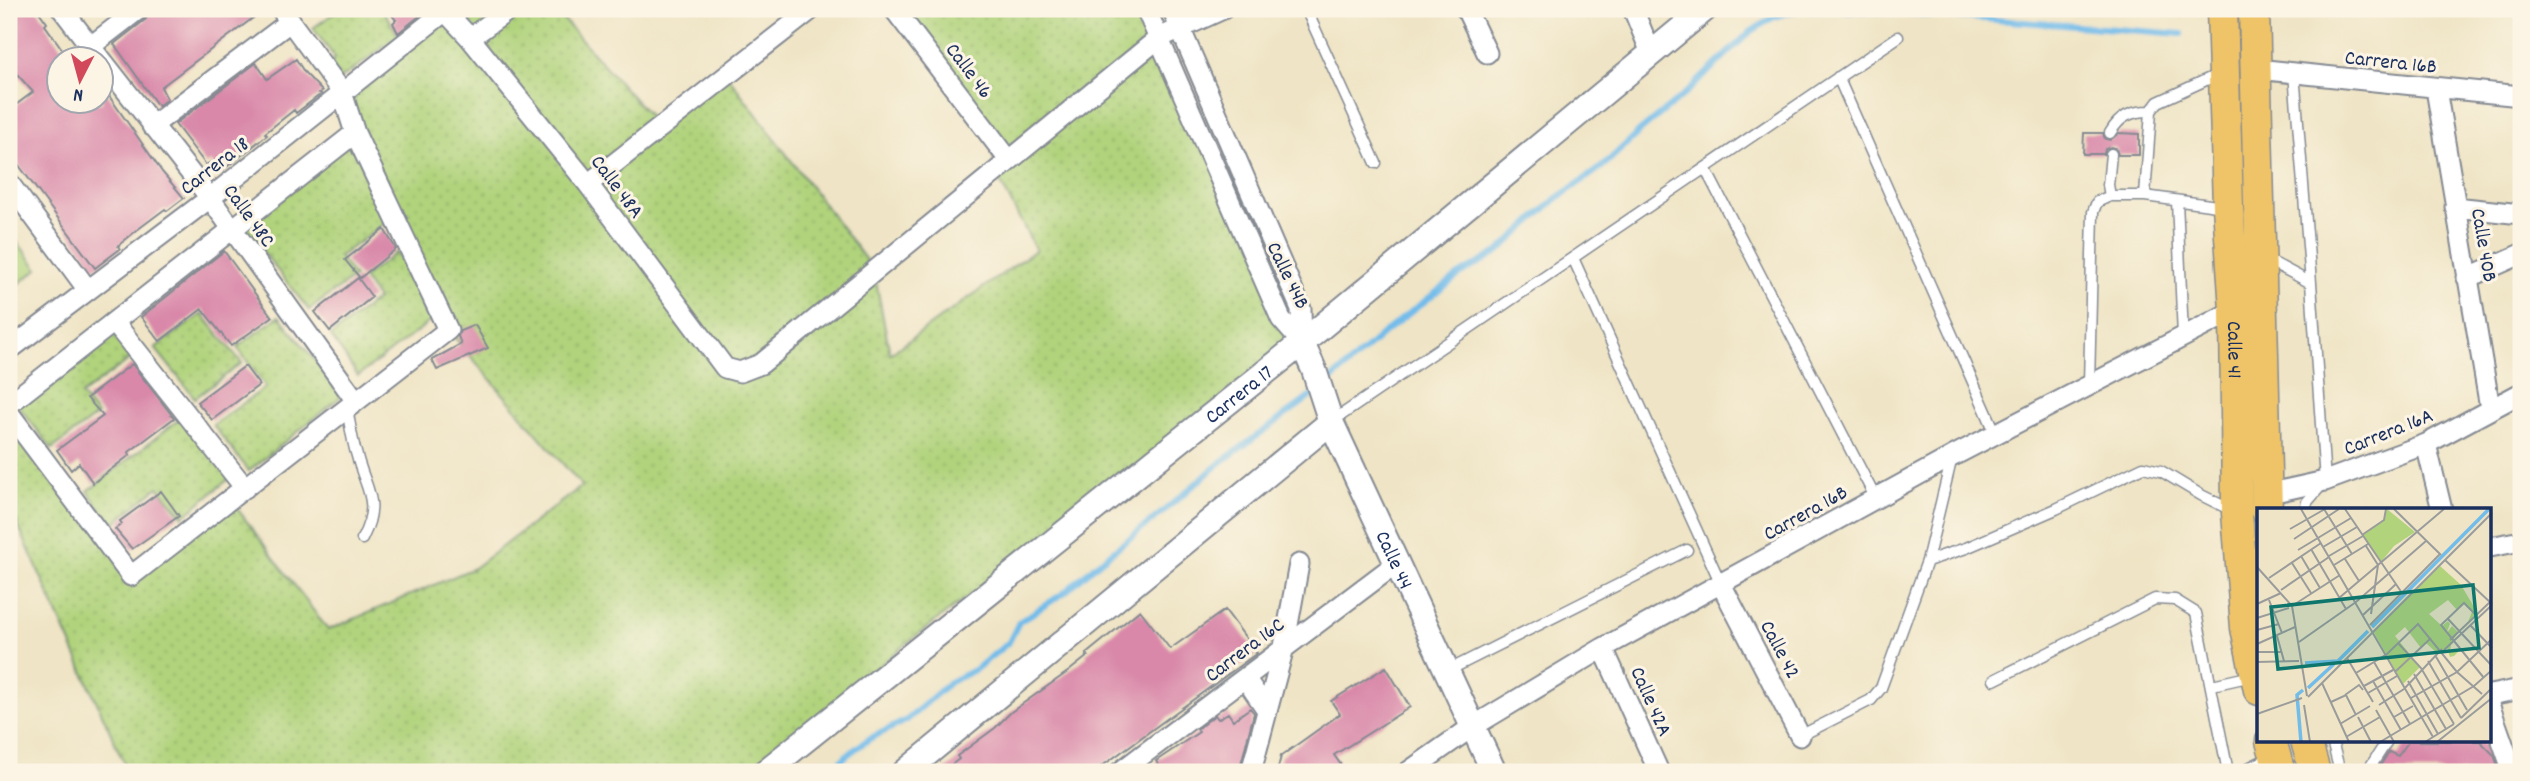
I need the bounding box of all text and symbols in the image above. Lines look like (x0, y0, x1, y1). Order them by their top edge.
street label: Calle 46 (937, 38, 999, 106)
street label: Carrera 16B (2343, 44, 2438, 84)
north arrow (46, 46, 116, 116)
text: N (73, 80, 85, 107)
street label: Carrera 18 (175, 131, 257, 204)
street label: Calle 48A (582, 150, 650, 226)
street label: Calle 48C (214, 179, 281, 255)
street label: Calle 40B (2461, 206, 2503, 285)
street label: Calle 44B (1257, 238, 1316, 315)
street label: Calle 41 (2217, 321, 2248, 379)
street label: Carrera 17 (1200, 359, 1281, 433)
street label: Carrera 16A (2340, 402, 2438, 465)
street label: Carrera 16B (1759, 479, 1854, 550)
inset map (2257, 508, 2492, 742)
street label: Calle 44 (1366, 527, 1419, 595)
street label: Carrera 16C (1200, 612, 1292, 691)
street label: Calle 42 (1751, 616, 1806, 685)
street label: Calle 42A (1621, 662, 1678, 742)

